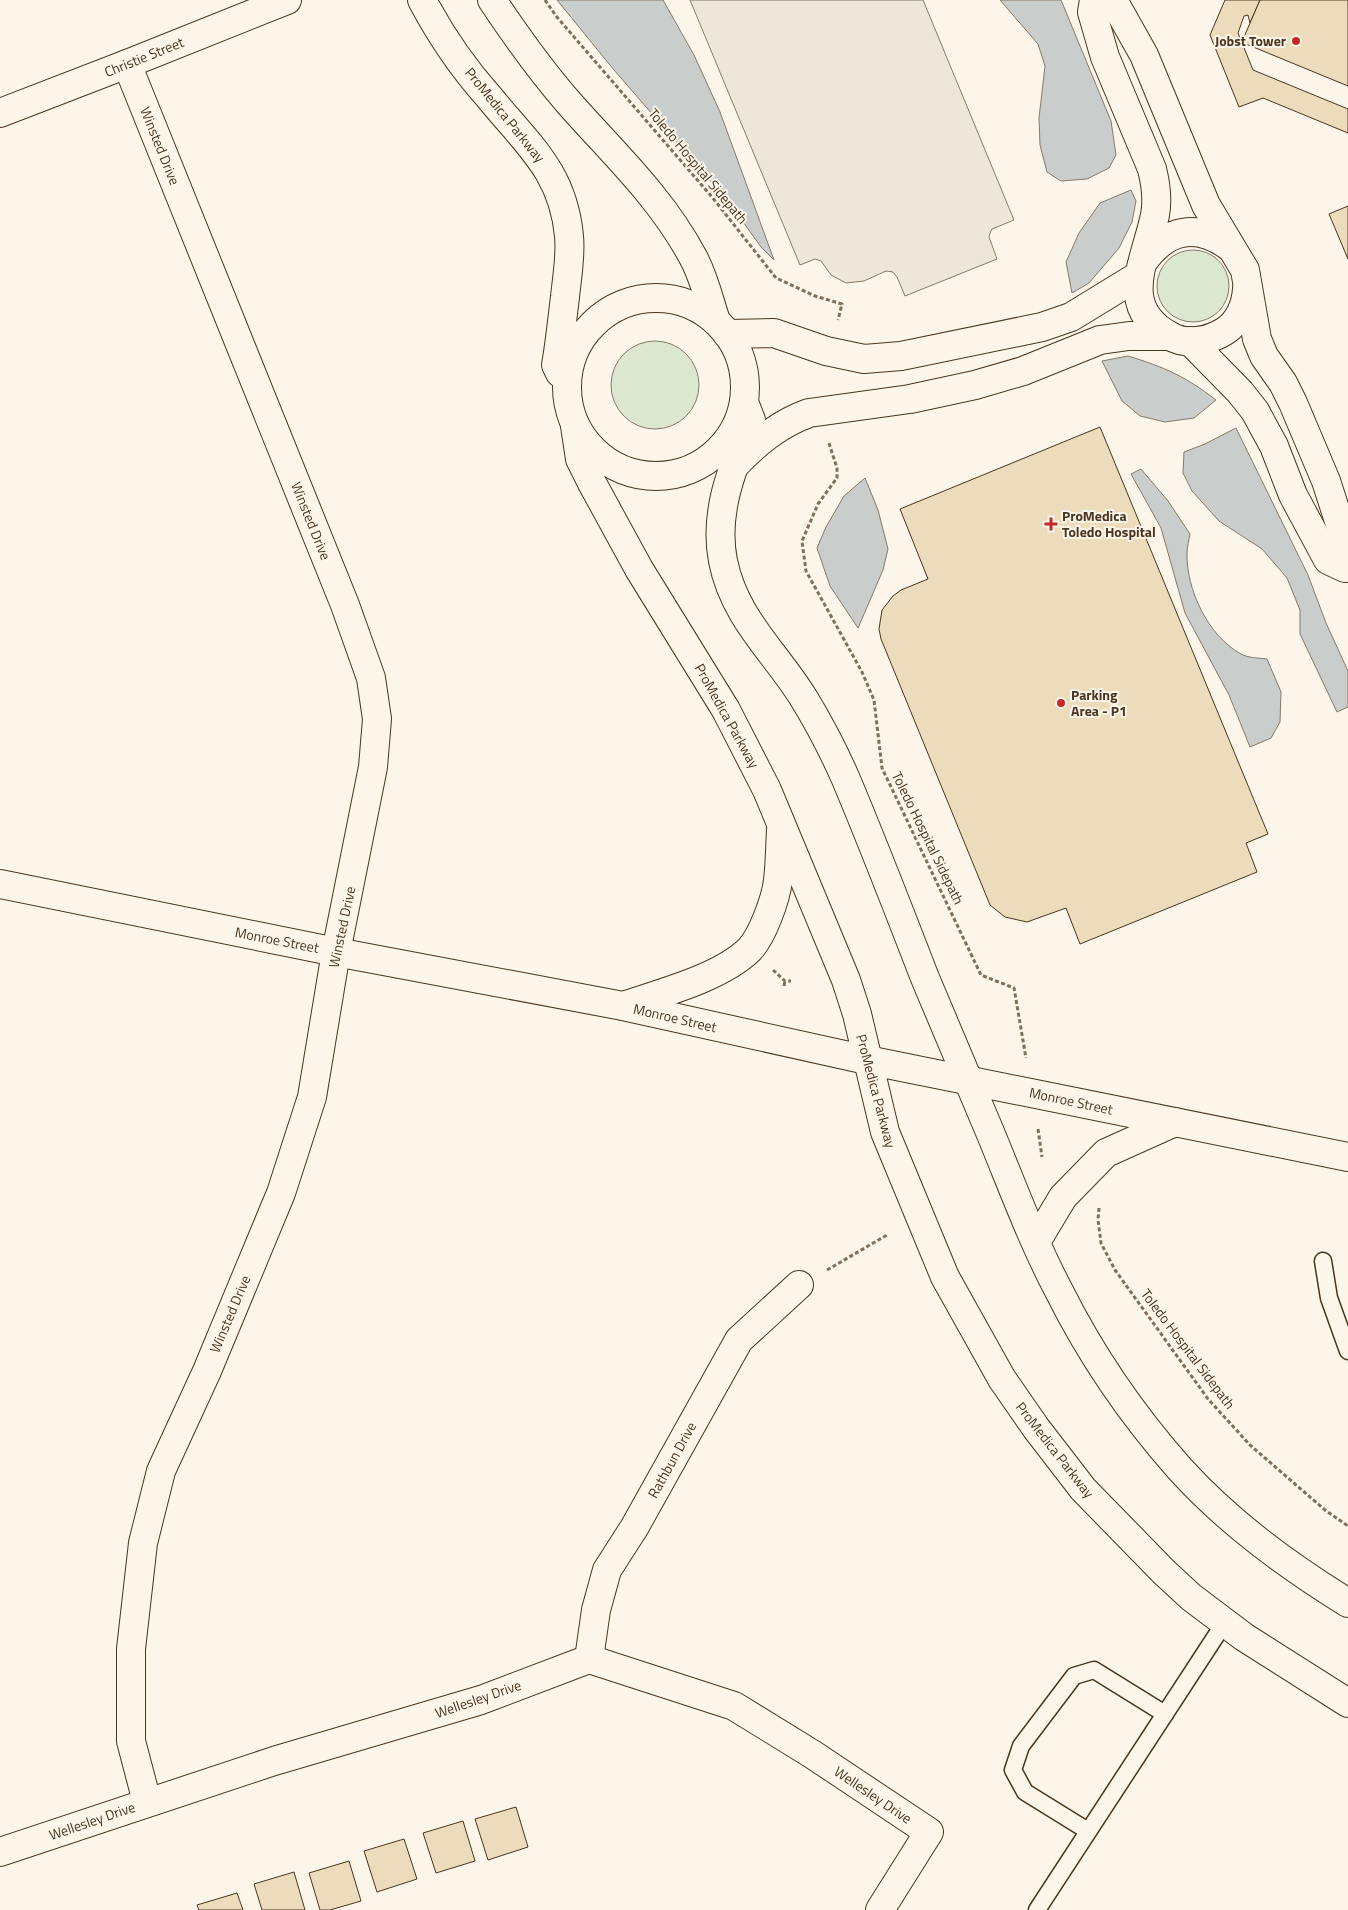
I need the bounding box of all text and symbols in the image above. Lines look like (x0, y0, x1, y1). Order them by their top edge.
place label: Jobst Tower (1215, 30, 1286, 51)
street label: Christie Street (101, 31, 187, 82)
marker: Jobst Tower (1290, 35, 1302, 47)
street label: ProMedica Parkway (460, 63, 550, 167)
street label: Toledo Hospital Sidepath (644, 103, 753, 228)
street label: Winsted Drive (135, 104, 186, 188)
street label: Winsted Drive (286, 479, 337, 563)
place label: ProMedica Toledo Hospital (1062, 505, 1156, 542)
marker: ProMedica Toledo Hospital (1044, 517, 1058, 531)
street label: ProMedica Parkway (690, 660, 765, 772)
place label: Parking Area - P1 (1071, 684, 1127, 721)
marker: Parking Area - P1 (1055, 697, 1067, 709)
street label: Toledo Hospital Sidepath (887, 768, 970, 908)
street label: Winsted Drive (323, 884, 360, 969)
street label: Monroe Street (233, 921, 321, 958)
street label: Monroe Street (631, 998, 719, 1037)
street label: ProMedica Parkway (851, 1032, 902, 1150)
street label: Monroe Street (1027, 1081, 1115, 1120)
street label: Winsted Drive (204, 1272, 255, 1356)
street label: Toledo Hospital Sidepath (1136, 1284, 1241, 1413)
street label: ProMedica Parkway (1011, 1397, 1100, 1502)
street label: Rathbun Drive (642, 1418, 701, 1502)
street label: Wellesley Drive (432, 1674, 524, 1723)
street label: Wellesley Drive (830, 1761, 916, 1828)
street label: Wellesley Drive (46, 1796, 138, 1845)

